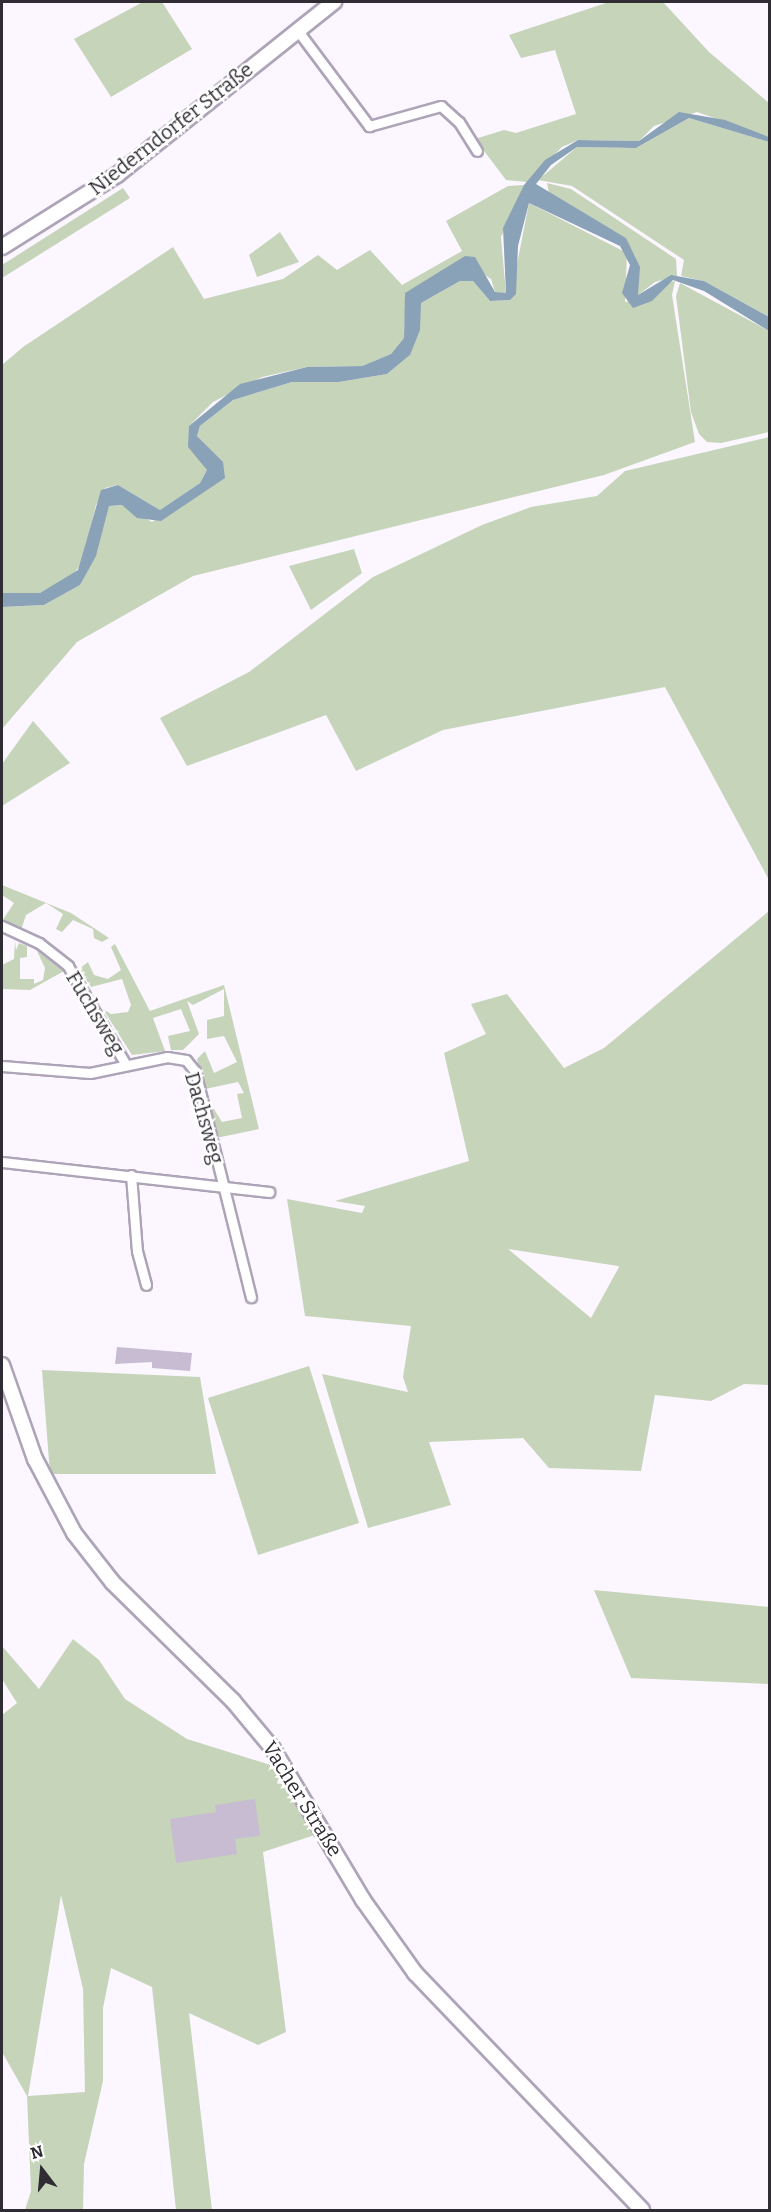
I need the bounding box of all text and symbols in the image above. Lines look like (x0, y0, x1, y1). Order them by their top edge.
street label: Niederndorfer Straße (84, 58, 258, 200)
street label: Fuchsweg (61, 967, 129, 1059)
street label: Dachsweg (179, 1069, 229, 1167)
street label: Vacher Straße (257, 1737, 347, 1861)
north arrow (12, 2140, 72, 2200)
text: N (28, 2141, 45, 2163)

